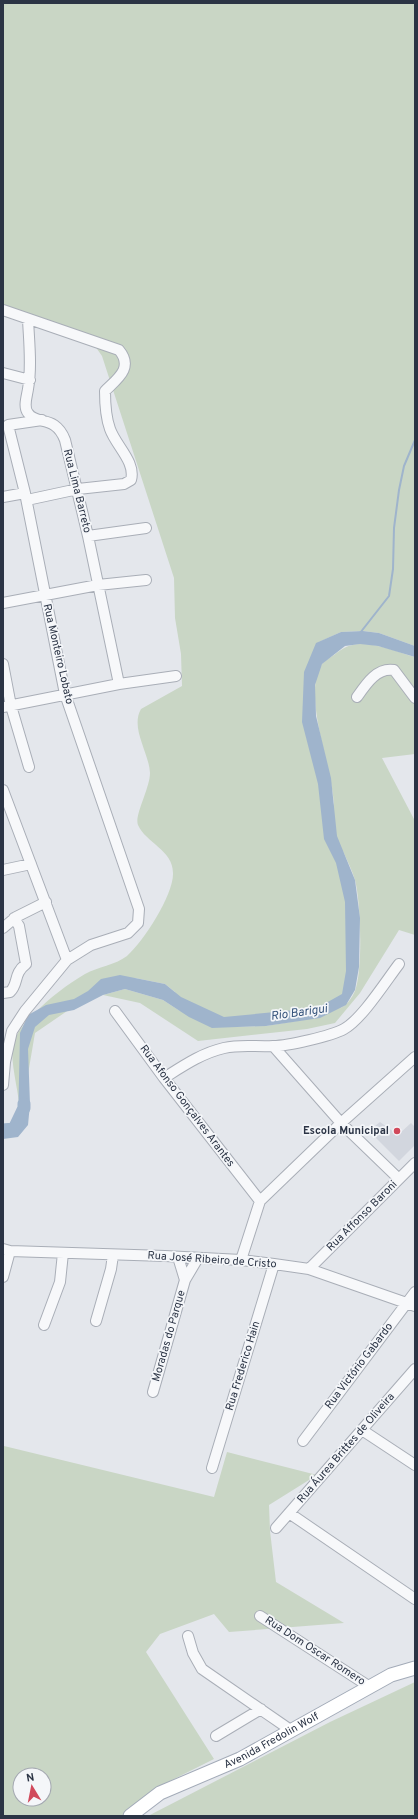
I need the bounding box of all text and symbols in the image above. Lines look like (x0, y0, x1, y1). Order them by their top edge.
street label: Rua Lima Barreto (60, 448, 94, 534)
street label: Rua Monteiro Lobato (40, 602, 76, 706)
water label: Rio Barigui (270, 1001, 329, 1025)
street label: Rua Afonso Gonçalves Arantes (136, 1042, 238, 1170)
place label: Escola Municipal (303, 1124, 389, 1138)
marker: Escola Municipal (392, 1126, 402, 1136)
street label: Rua Affonso Baroni (324, 1178, 400, 1254)
street label: Rua José Ribeiro de Cristo (147, 1249, 277, 1271)
street label: Moradas do Parque (149, 1289, 189, 1383)
street label: Rua Frederico Hain (223, 1320, 263, 1412)
street label: Rua Victório Gabardo (322, 1320, 396, 1412)
street label: Rua Áurea Brittes de Oliveira (294, 1389, 398, 1506)
street label: Rua Dom Oscar Romero (262, 1613, 368, 1689)
street label: Avenida Fredolin Wolf (222, 1709, 322, 1772)
north arrow (12, 1767, 52, 1807)
text: N (25, 1771, 36, 1786)

